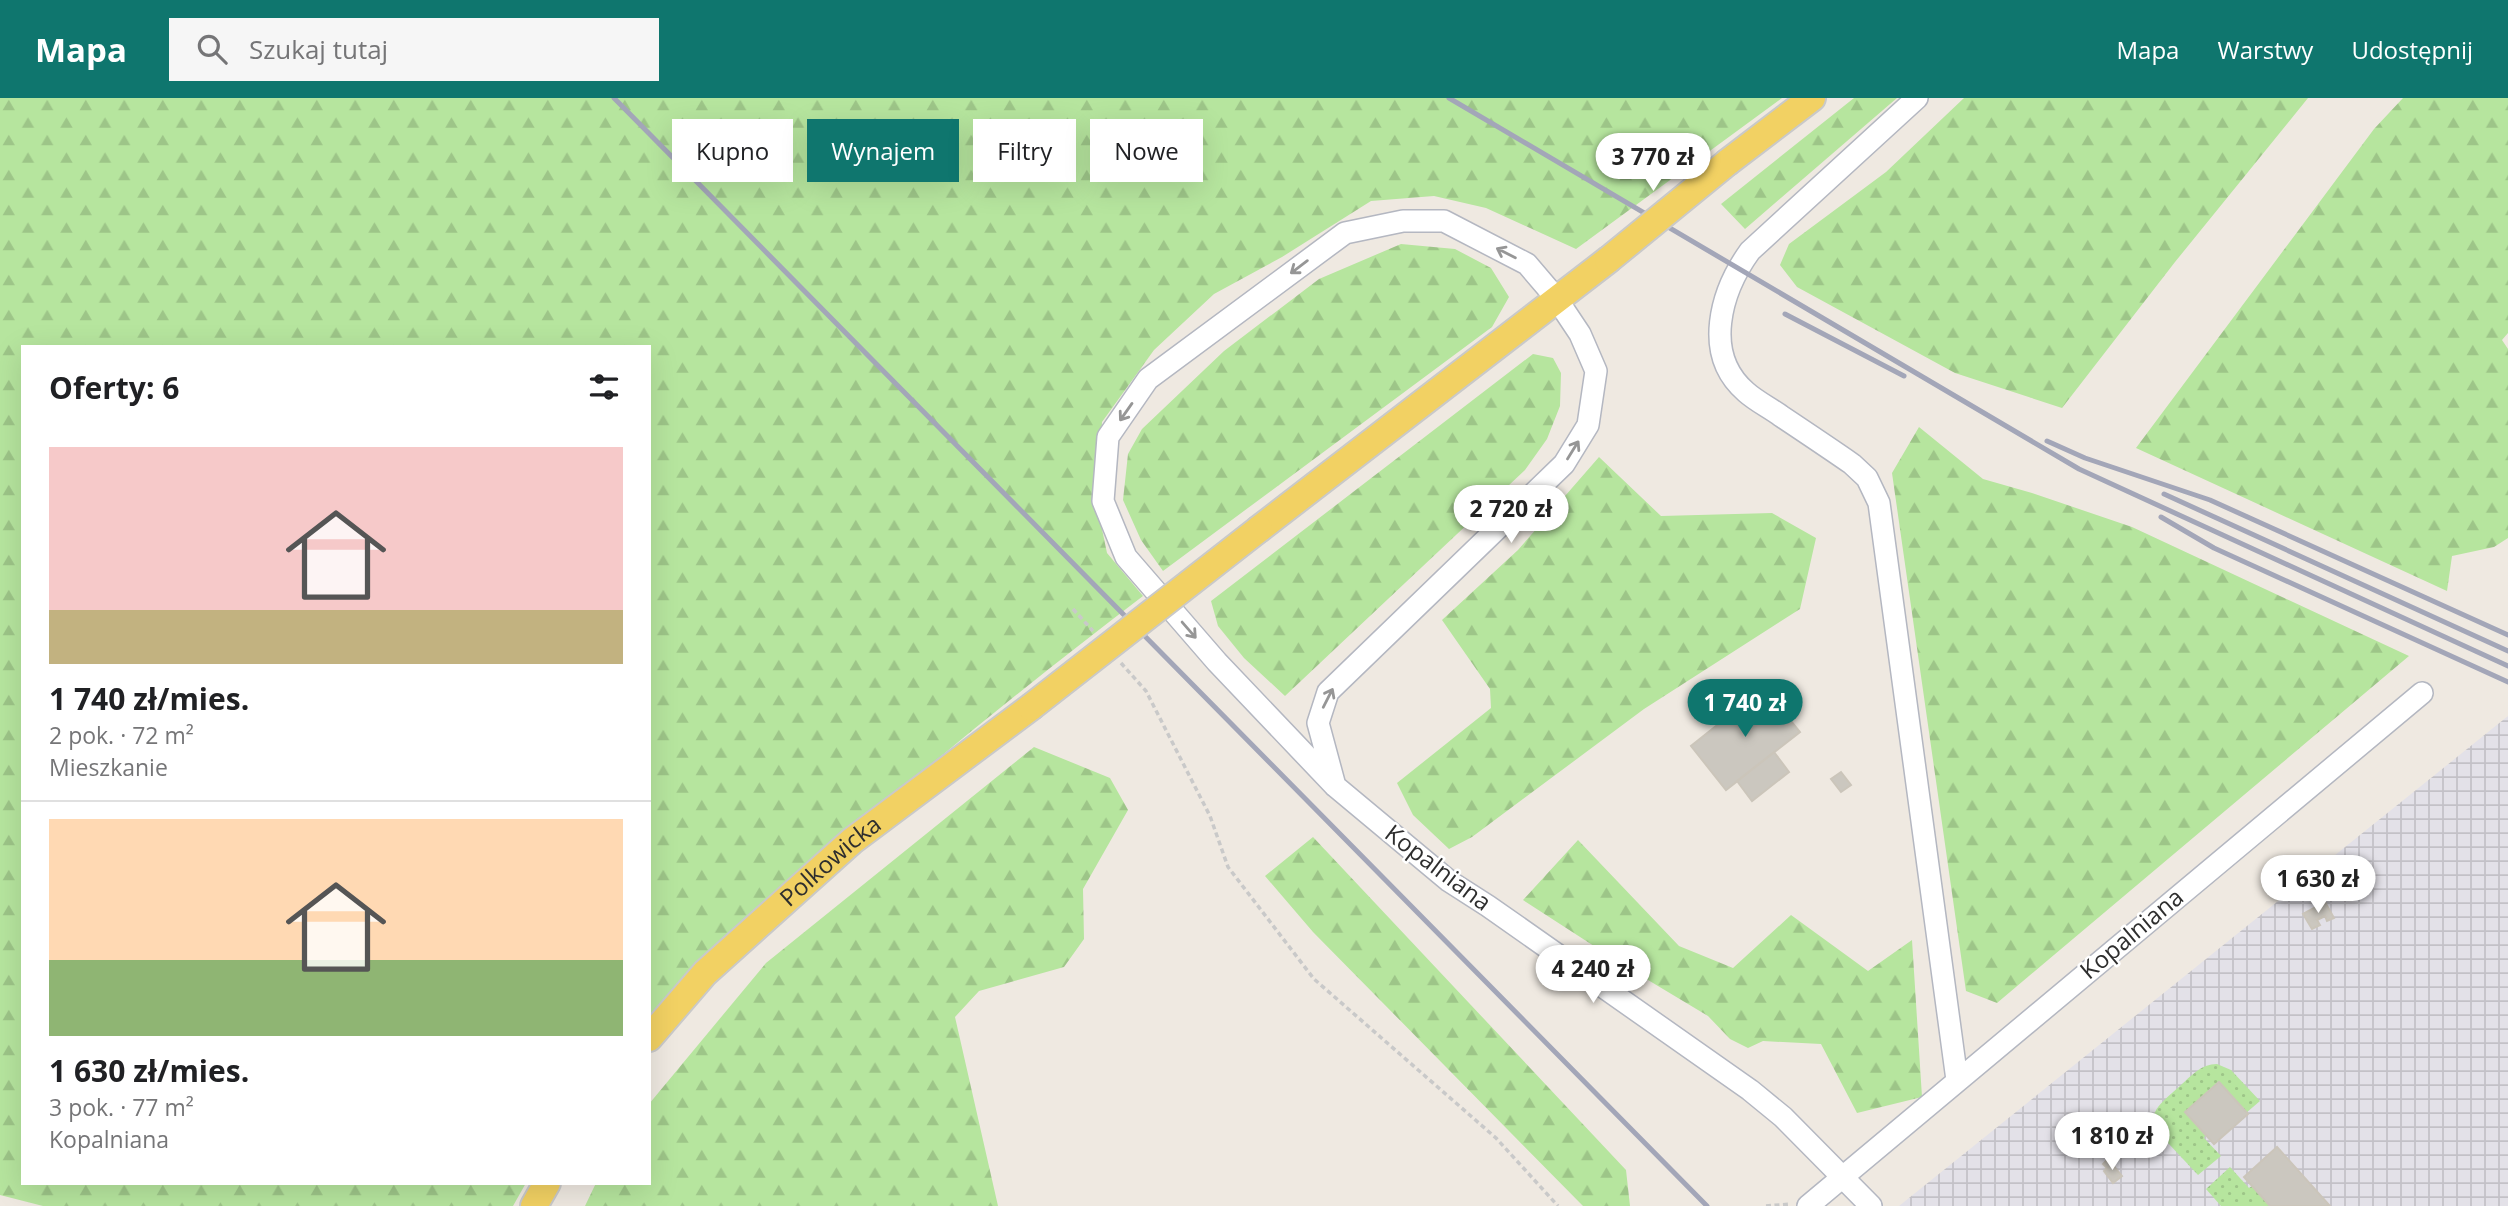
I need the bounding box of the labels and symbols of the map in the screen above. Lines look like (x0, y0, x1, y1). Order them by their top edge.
pin: 3 770 zł (1581, 134, 1725, 193)
one-way arrow (1496, 246, 1517, 259)
one-way arrow (1290, 260, 1309, 274)
one-way arrow (1119, 402, 1133, 421)
one-way arrow (1566, 440, 1580, 460)
pin: 2 720 zł (1439, 486, 1583, 545)
one-way arrow (1181, 621, 1197, 639)
pin: 1 740 zł (1673, 680, 1817, 739)
one-way arrow (1322, 687, 1335, 708)
street label: Polkowicka (772, 807, 887, 913)
street label: Kopalniana (1379, 816, 1499, 918)
pin: 1 630 zł (2246, 856, 2390, 915)
street label: Kopalniana (2072, 880, 2190, 986)
pin: 4 240 zł (1521, 946, 1665, 1005)
pin: 1 810 zł (2040, 1112, 2184, 1172)

